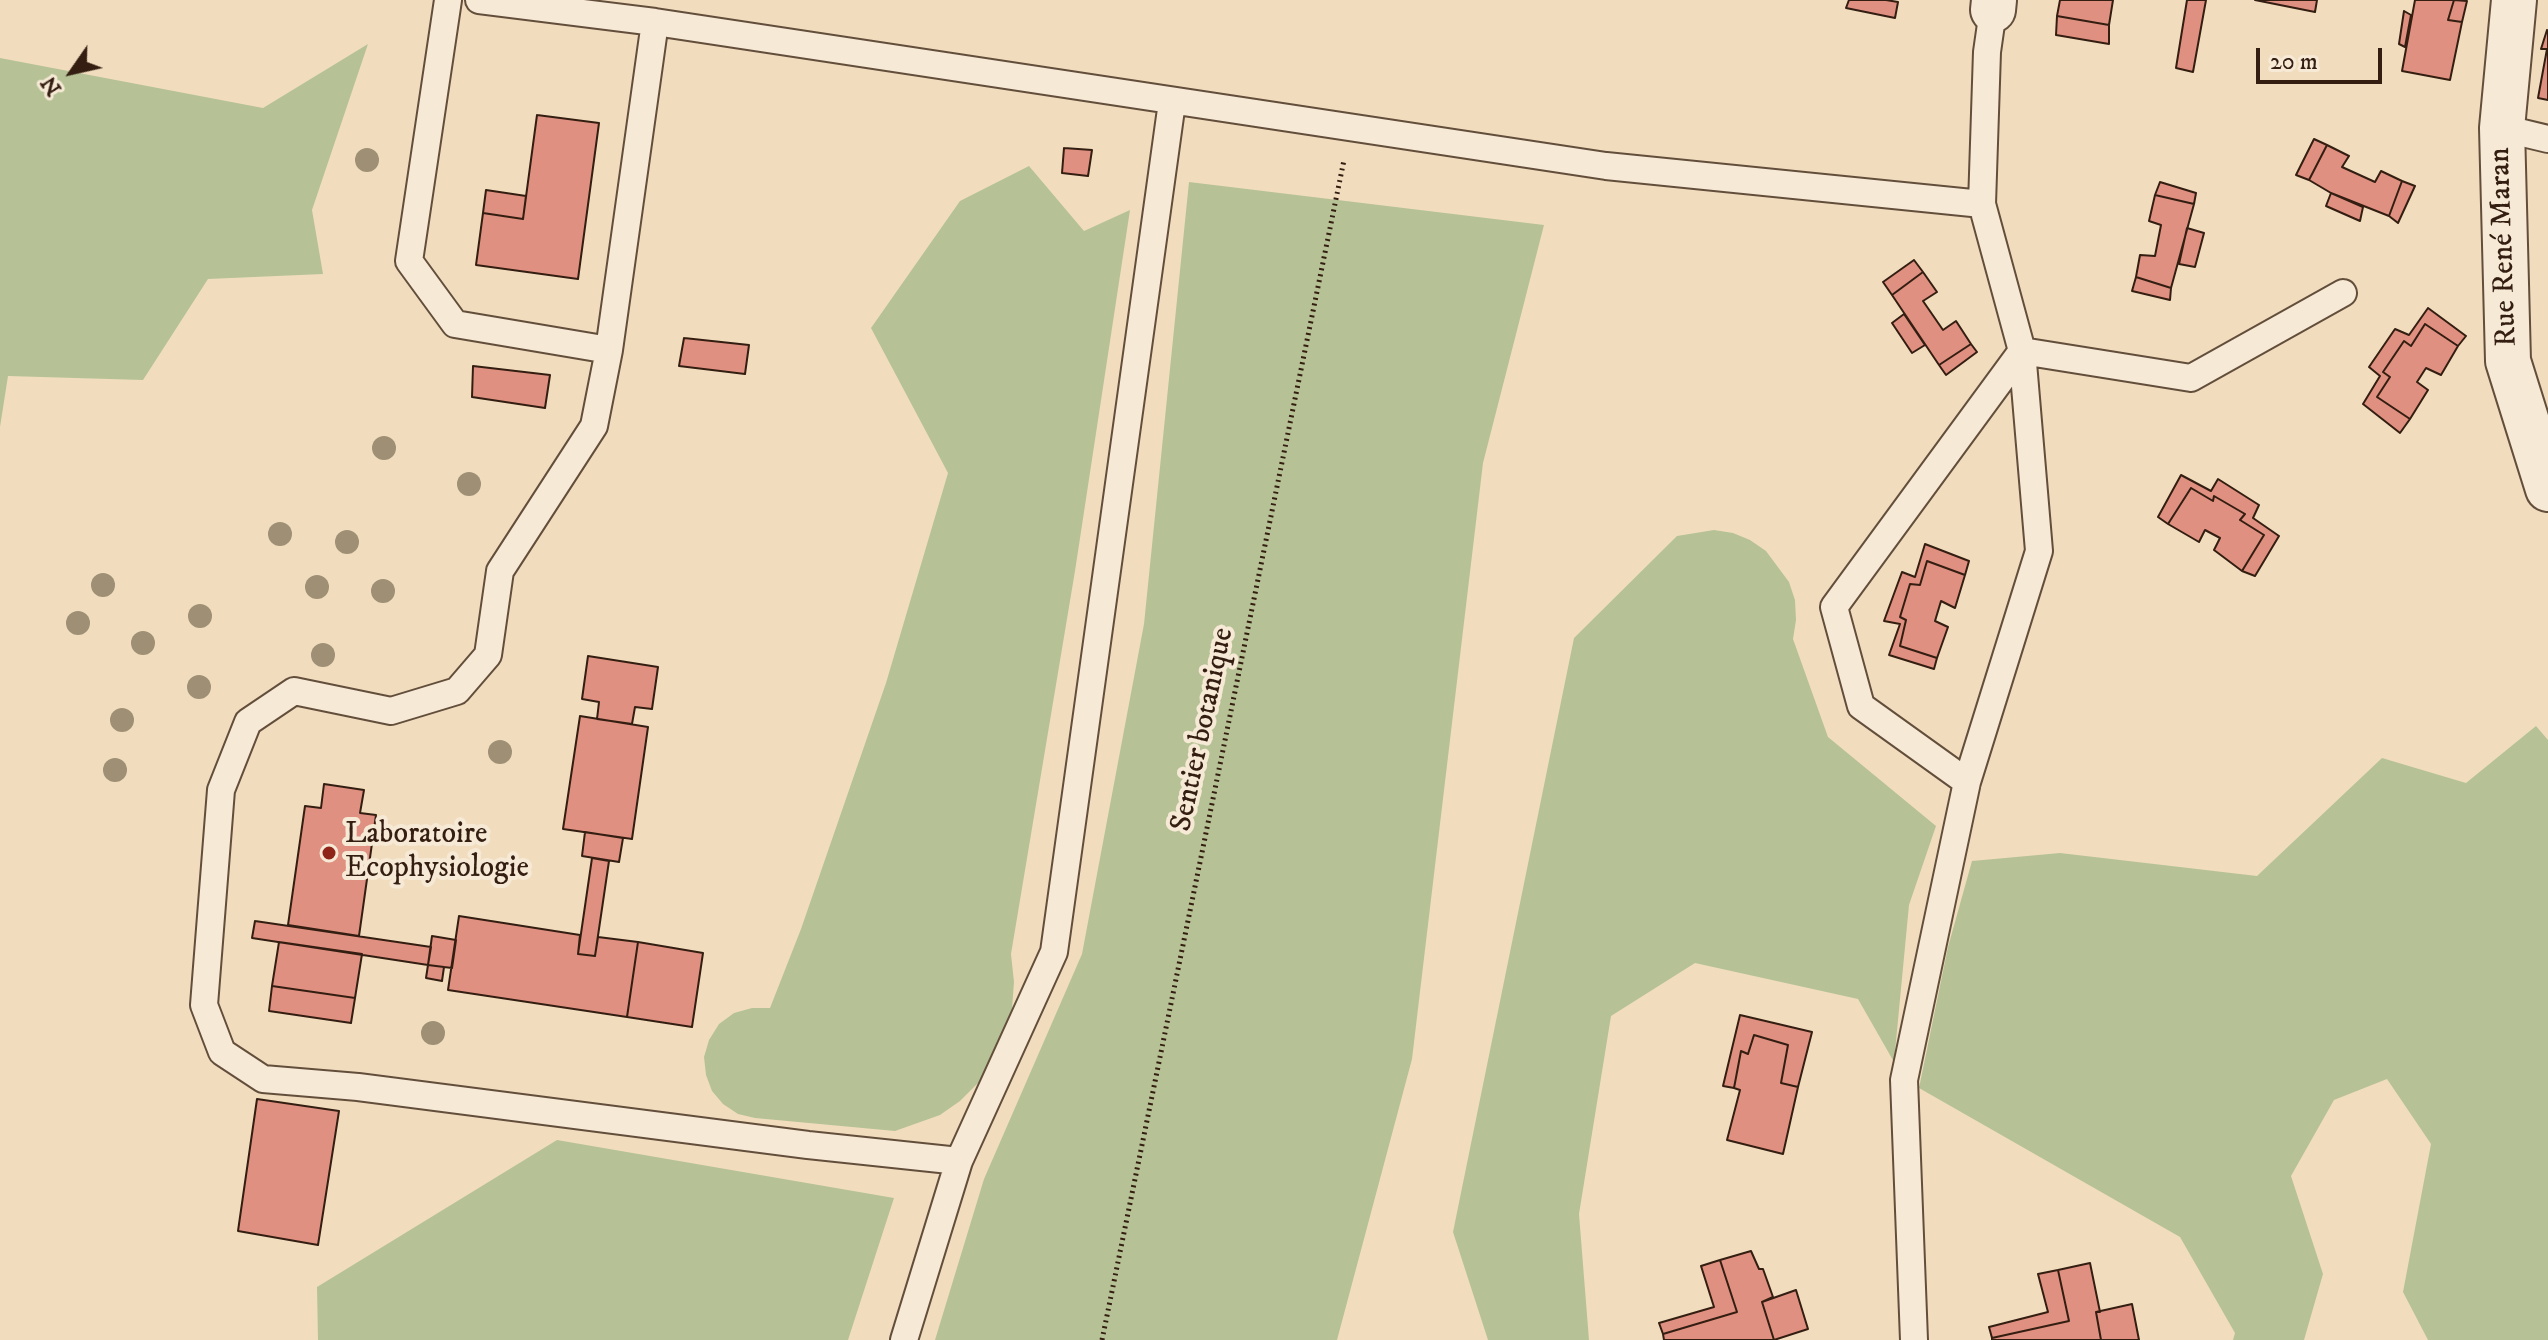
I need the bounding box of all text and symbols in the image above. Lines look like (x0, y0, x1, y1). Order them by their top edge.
north arrow (32, 32, 112, 112)
scale bar (2260, 32, 2386, 82)
text: 20 m (2270, 47, 2318, 77)
text: N (35, 71, 68, 101)
street label: Rue René Maran (2484, 147, 2526, 347)
street label: Sentier botanique (1165, 625, 1243, 835)
place label: Laboratoire Ecophysiologie (345, 818, 529, 888)
marker: Laboratoire Ecophysiologie (320, 844, 338, 862)

